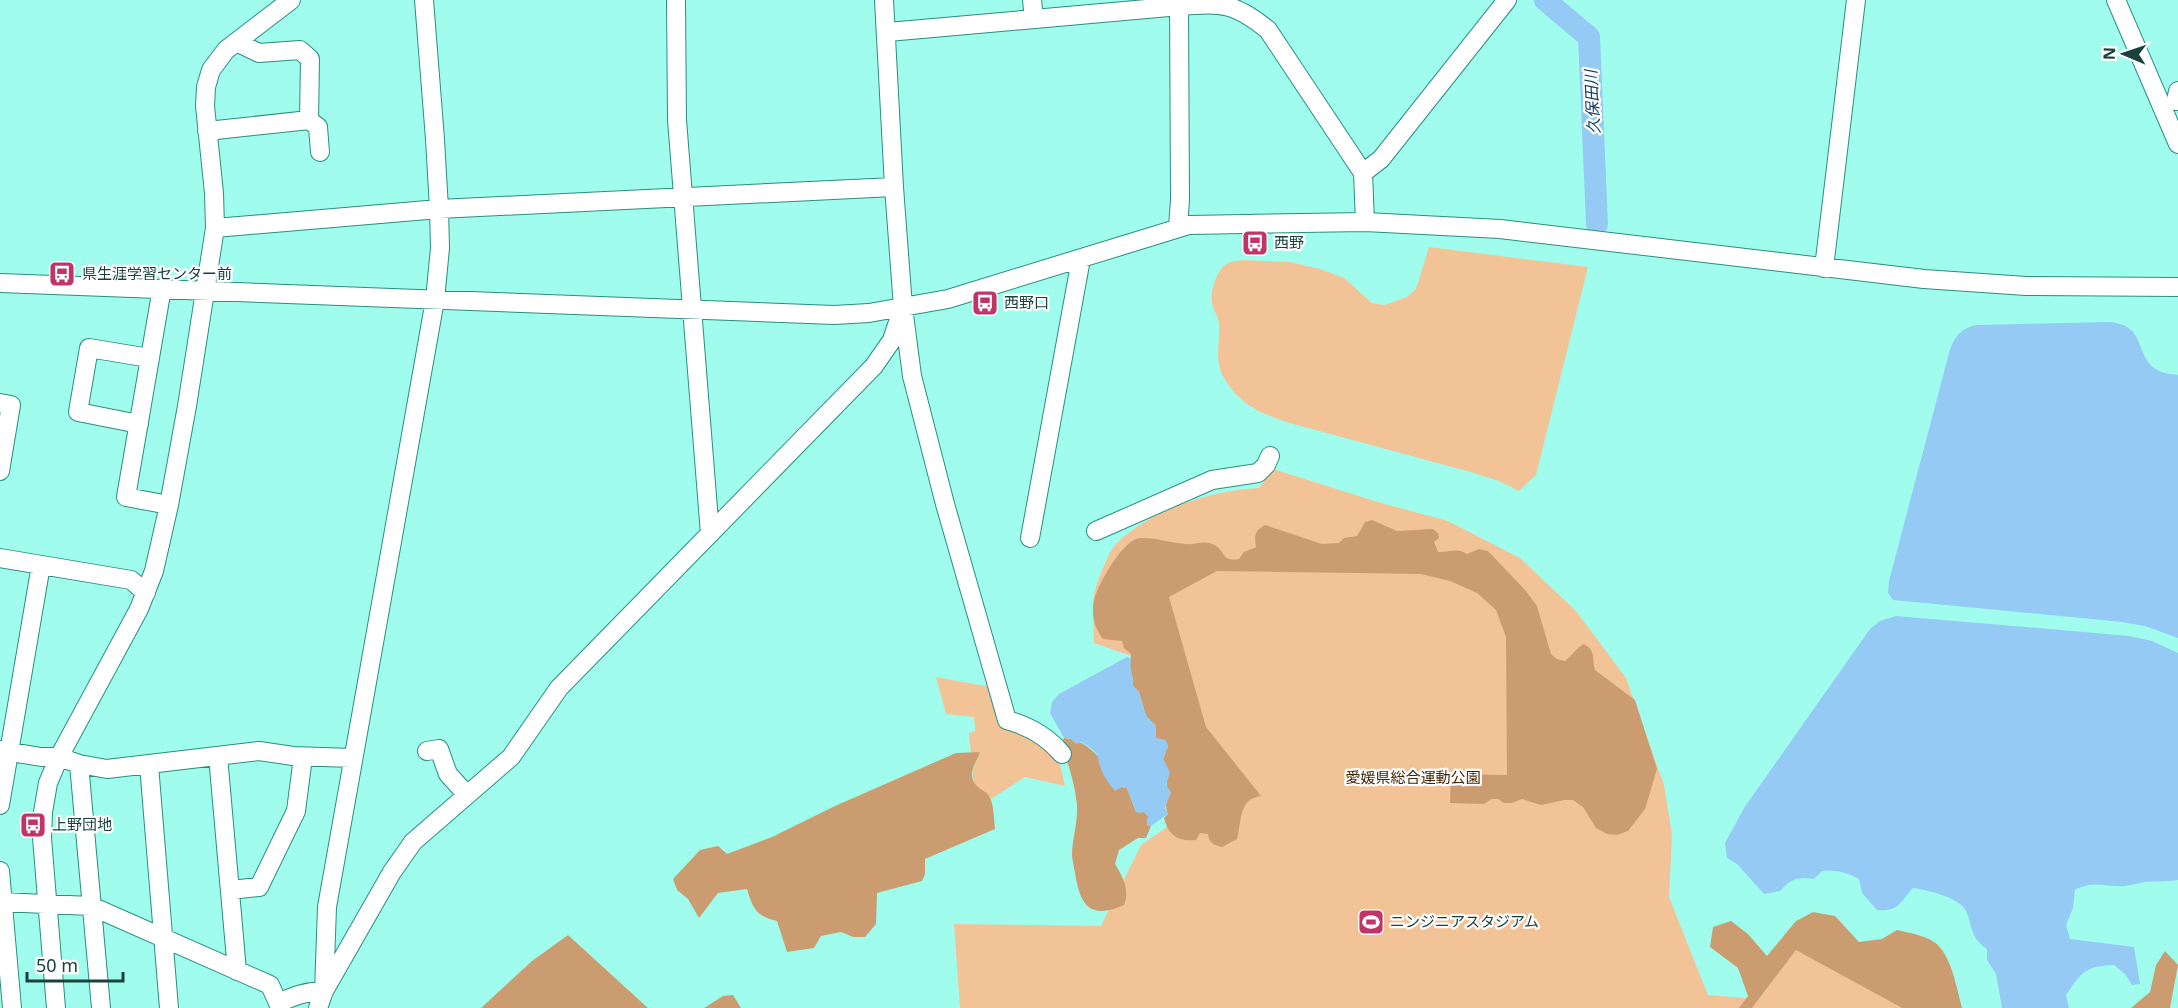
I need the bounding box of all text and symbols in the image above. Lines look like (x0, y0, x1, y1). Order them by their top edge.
north arrow (2094, 24, 2154, 84)
text: N (2098, 47, 2120, 60)
water label: 久保田川 (1579, 67, 1605, 135)
bus stop icon: 西野 (1240, 228, 1270, 258)
place label: 西野 (1274, 232, 1304, 252)
bus stop icon: 県生涯学習センター前 (47, 259, 77, 289)
place label: 県生涯学習センター前 (82, 263, 232, 283)
bus stop icon: 西野口 (970, 288, 1000, 318)
place label: 西野口 (1004, 292, 1049, 312)
park label: 愛媛県総合運動公園 (1345, 767, 1481, 787)
bus stop icon: 上野団地 (18, 810, 48, 840)
place label: 上野団地 (52, 814, 112, 834)
sports icon: ニンジニアスタジアム (1356, 907, 1386, 937)
place label: ニンジニアスタジアム (1390, 911, 1539, 931)
scale bar (27, 945, 123, 983)
text: 50 m (36, 953, 78, 977)

